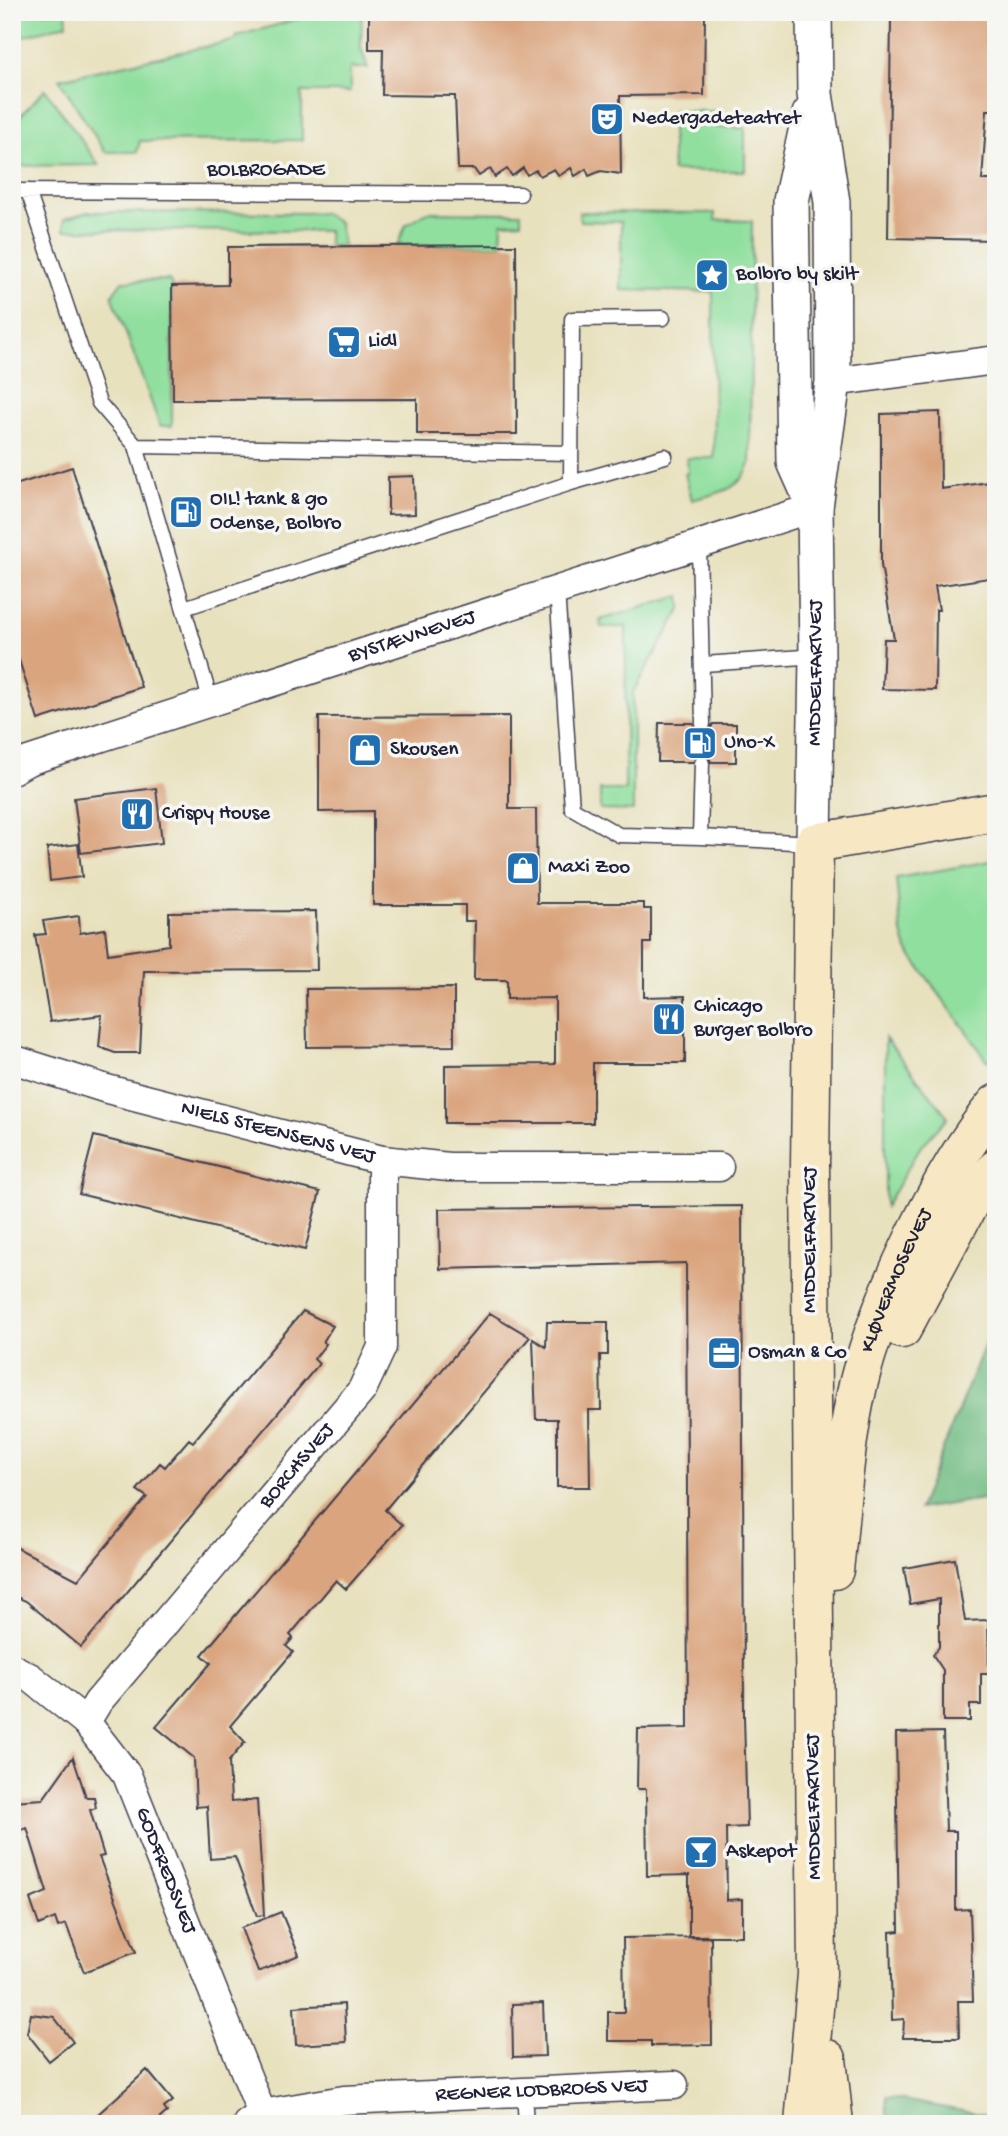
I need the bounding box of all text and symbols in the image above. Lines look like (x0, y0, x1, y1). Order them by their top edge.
theatre icon: Nedergadeteatret (588, 100, 626, 138)
place label: Nedergadeteatret (632, 107, 803, 132)
street label: BOLBROGADE (206, 159, 326, 184)
place icon: Bolbro by skilt (693, 256, 731, 294)
place label: Bolbro by skilt (735, 263, 860, 288)
supermarket icon: Lidl (325, 323, 363, 361)
place label: Lidl (368, 330, 397, 355)
place label: OIL! tank & go Odense, Bolbro (210, 488, 342, 537)
fuel station icon: OIL! tank & go Odense, Bolbro (167, 493, 205, 531)
street label: MIDDELFARTVEJ (803, 599, 830, 746)
street label: BYSTÆVNEVEJ (345, 605, 480, 669)
fuel station icon: Uno-X (681, 724, 719, 762)
shop icon: Skousen (346, 731, 384, 769)
place label: Uno-X (724, 731, 776, 756)
place label: Skousen (390, 738, 458, 763)
restaurant icon: Crispy House (118, 795, 156, 833)
place label: Crispy House (162, 802, 271, 827)
shop icon: Maxi Zoo (504, 849, 542, 887)
place label: Maxi Zoo (548, 856, 630, 881)
place label: Chicago Burger Bolbro (693, 995, 813, 1044)
restaurant icon: Chicago Burger Bolbro (650, 1000, 688, 1038)
street label: NIELS STEENSENS VEJ (178, 1096, 378, 1170)
street label: MIDDELFARTVEJ (799, 1166, 824, 1313)
street label: KLØVERMOSEVEJ (856, 1204, 939, 1356)
office icon: Osman & Co (705, 1334, 743, 1372)
place label: Osman & Co (748, 1341, 847, 1366)
street label: BORCHSVEJ (254, 1418, 341, 1515)
street label: MIDDELFARTVEJ (801, 1733, 829, 1880)
street label: GODFREDSVEJ (129, 1804, 202, 1938)
bar icon: Askepot (682, 1833, 720, 1871)
place label: Askepot (726, 1840, 799, 1865)
street label: REGNER LODBROGS VEJ (435, 2074, 649, 2108)

